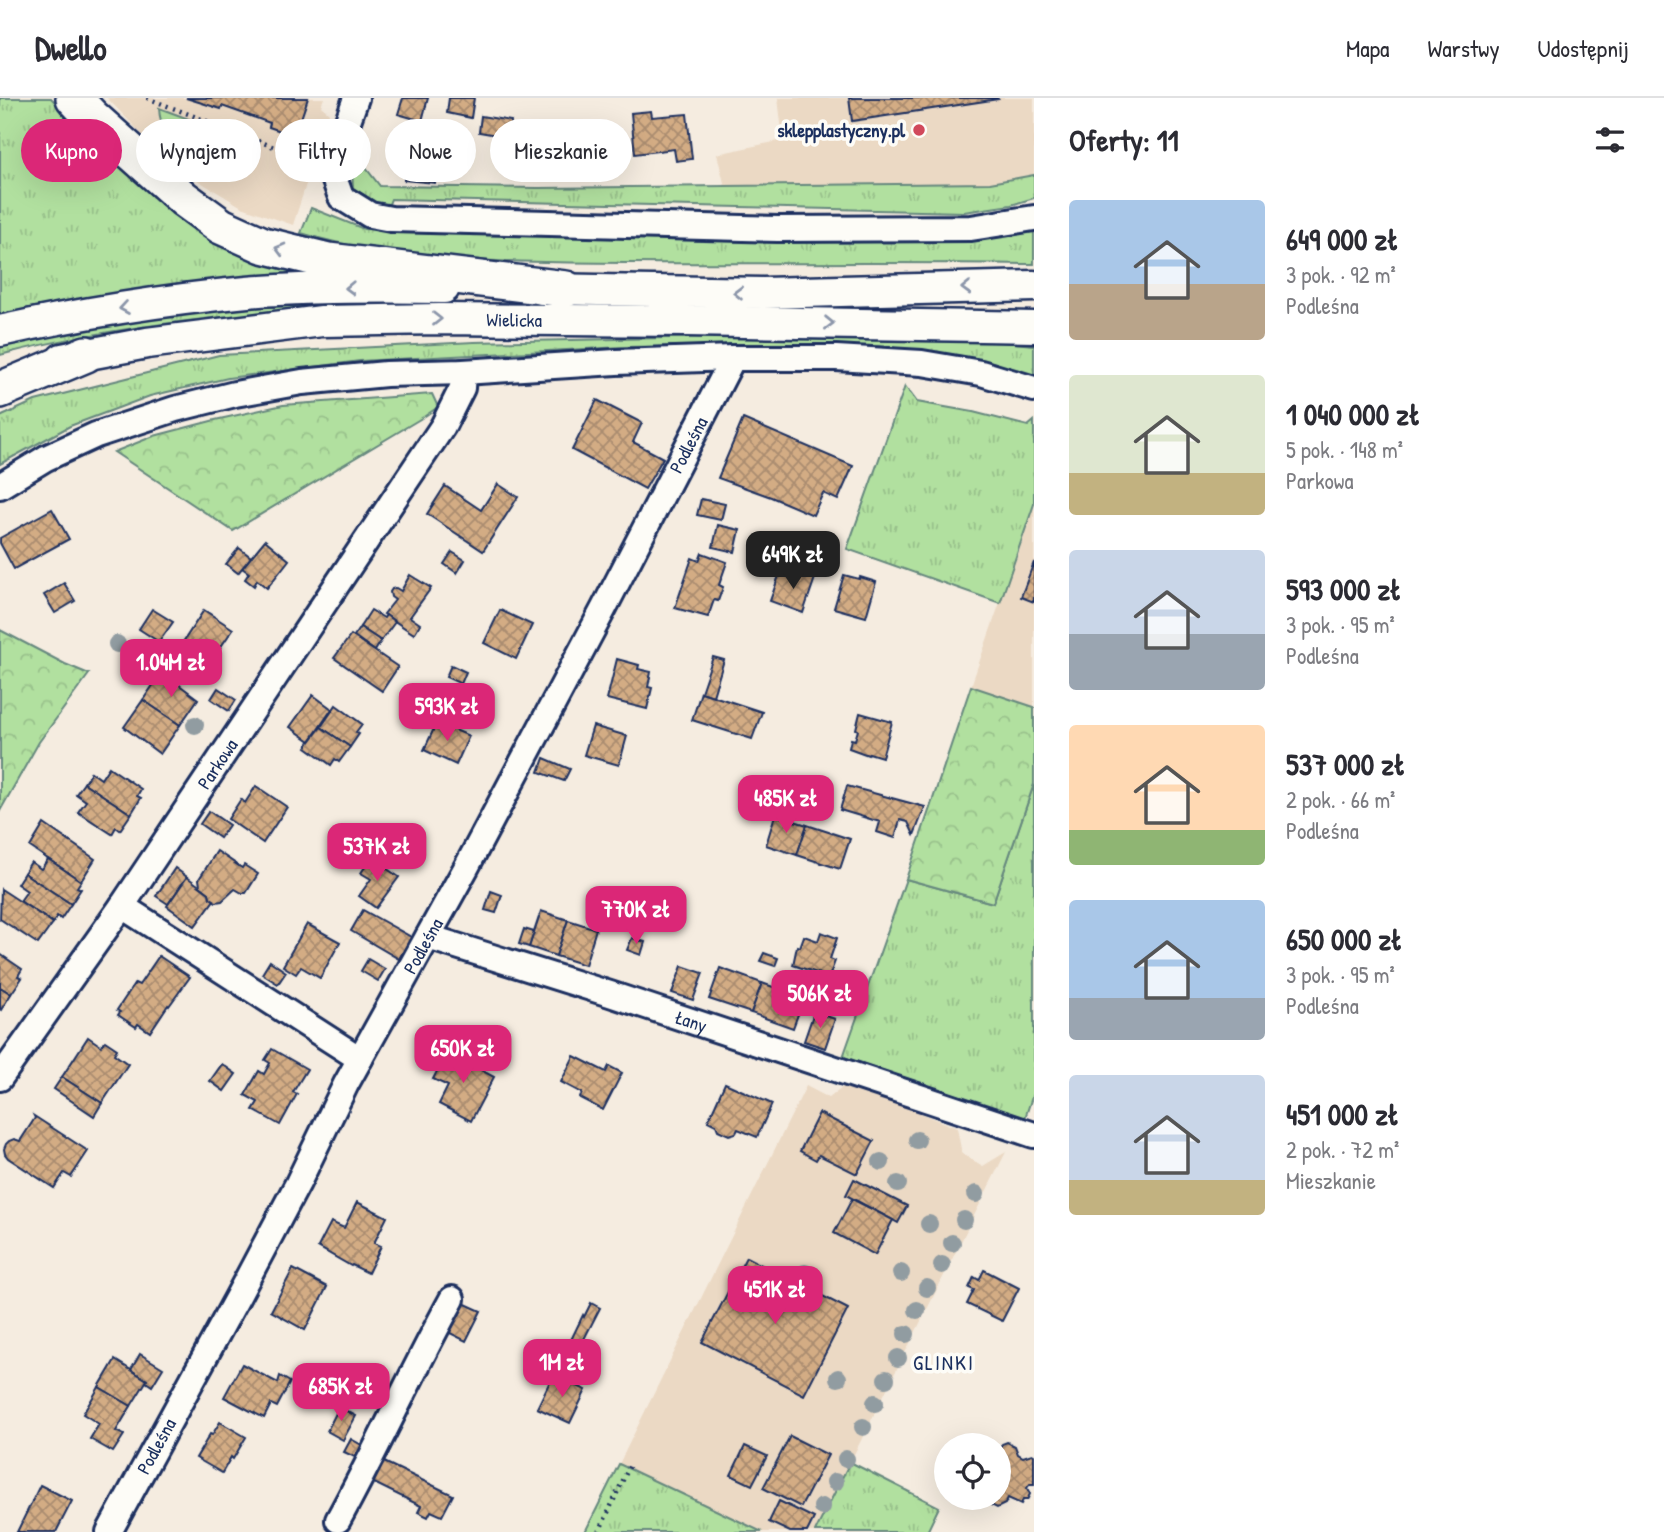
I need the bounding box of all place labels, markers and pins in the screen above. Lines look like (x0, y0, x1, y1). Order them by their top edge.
place label: sklepplastyczny.pl (777, 117, 906, 144)
marker: sklepplastyczny.pl (911, 122, 927, 138)
pin: 649K zł (728, 532, 858, 591)
pin: 1.04M zł (99, 640, 243, 699)
pin: 593K zł (382, 684, 512, 743)
pin: 485K zł (721, 776, 851, 835)
pin: 537K zł (312, 824, 442, 883)
pin: 770K zł (571, 886, 701, 946)
pin: 506K zł (755, 970, 885, 1030)
pin: 650K zł (398, 1026, 528, 1085)
pin: 451K zł (710, 1266, 840, 1326)
pin: 1M zł (513, 1340, 611, 1399)
pin: 685K zł (276, 1364, 406, 1423)

